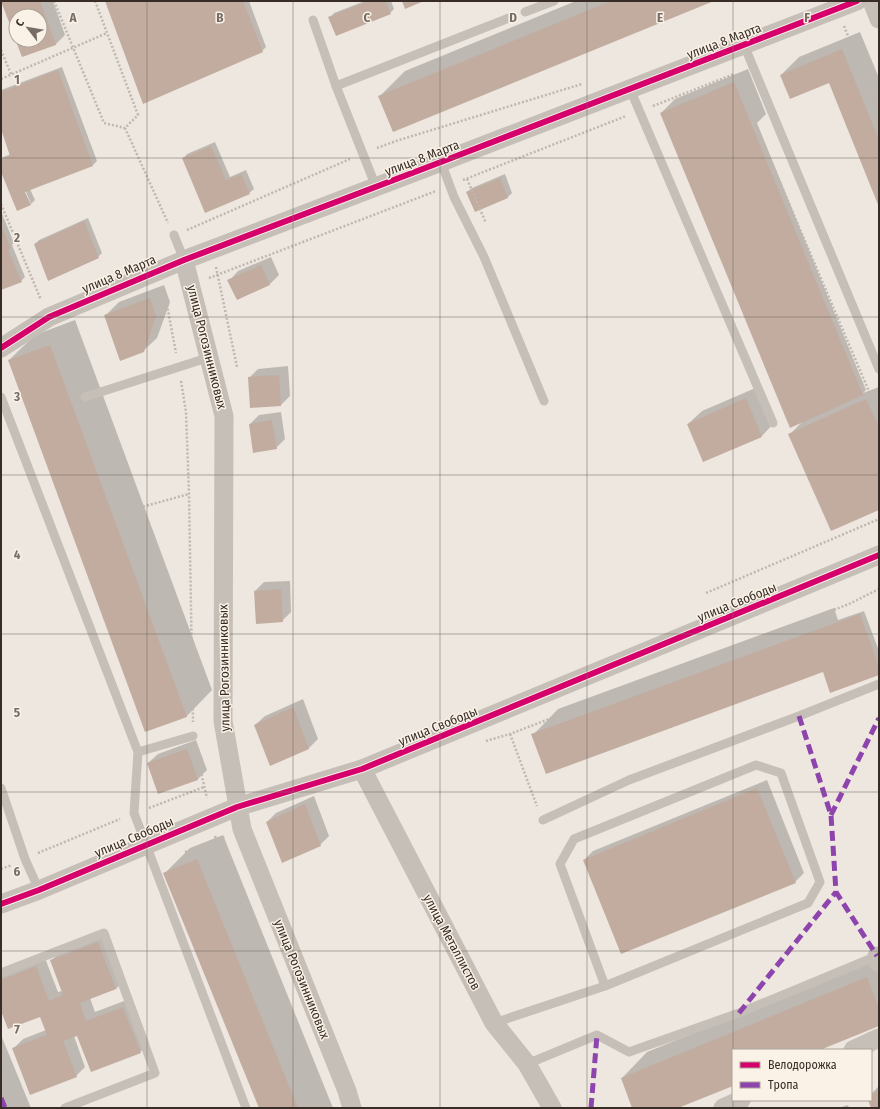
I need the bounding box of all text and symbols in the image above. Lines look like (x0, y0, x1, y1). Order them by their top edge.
north arrow (8, 8, 48, 48)
text: A (68, 10, 77, 25)
text: B (216, 10, 224, 25)
text: C (364, 10, 371, 25)
text: D (509, 10, 517, 25)
text: E (657, 10, 663, 25)
text: F (804, 10, 810, 25)
text: С (13, 17, 27, 29)
street label: улица 8 Марта (685, 20, 763, 62)
text: 1 (14, 72, 20, 87)
street label: улица 8 Марта (383, 137, 461, 179)
text: 2 (13, 230, 20, 245)
street label: улица 8 Марта (80, 252, 158, 296)
street label: улица Рогозинниковых (184, 283, 230, 411)
text: 3 (13, 389, 20, 404)
text: 4 (14, 547, 21, 562)
street label: улица Свободы (695, 579, 779, 625)
street label: улица Рогозинниковых (215, 604, 233, 732)
street label: улица Свободы (396, 703, 480, 749)
text: 5 (14, 705, 20, 720)
street label: улица Свободы (92, 814, 176, 860)
text: 6 (14, 864, 21, 879)
street label: улица Металлистов (420, 891, 484, 993)
street label: улица Рогозинниковых (271, 917, 333, 1041)
text: 7 (14, 1022, 20, 1037)
legend (732, 1049, 872, 1101)
text: Велодорожка (768, 1058, 837, 1072)
text: Тропа (768, 1078, 799, 1092)

